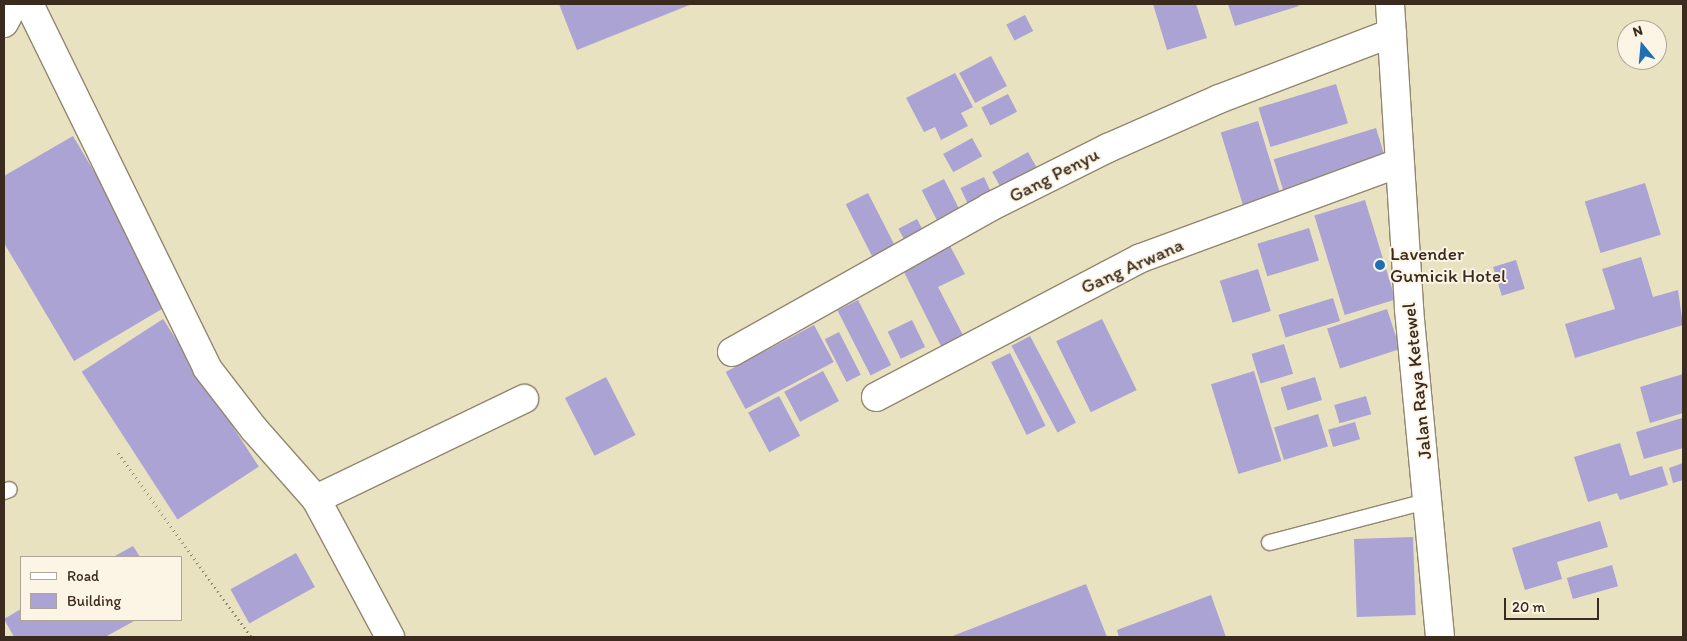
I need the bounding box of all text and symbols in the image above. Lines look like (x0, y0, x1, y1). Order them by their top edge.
north arrow (1617, 20, 1667, 70)
text: N (1631, 22, 1645, 41)
street label: Gang Penyu (1006, 143, 1102, 207)
street label: Gang Arwana (1077, 233, 1187, 299)
place label: Lavender Gumicik Hotel (1390, 243, 1506, 287)
marker: Lavender Gumicik Hotel (1374, 259, 1386, 271)
street label: Jalan Raya Ketewel (1397, 302, 1437, 460)
legend (20, 556, 182, 621)
text: Road (67, 567, 99, 585)
scale bar (1507, 588, 1602, 620)
text: Building (67, 592, 121, 610)
text: 20 m (1512, 598, 1545, 616)

